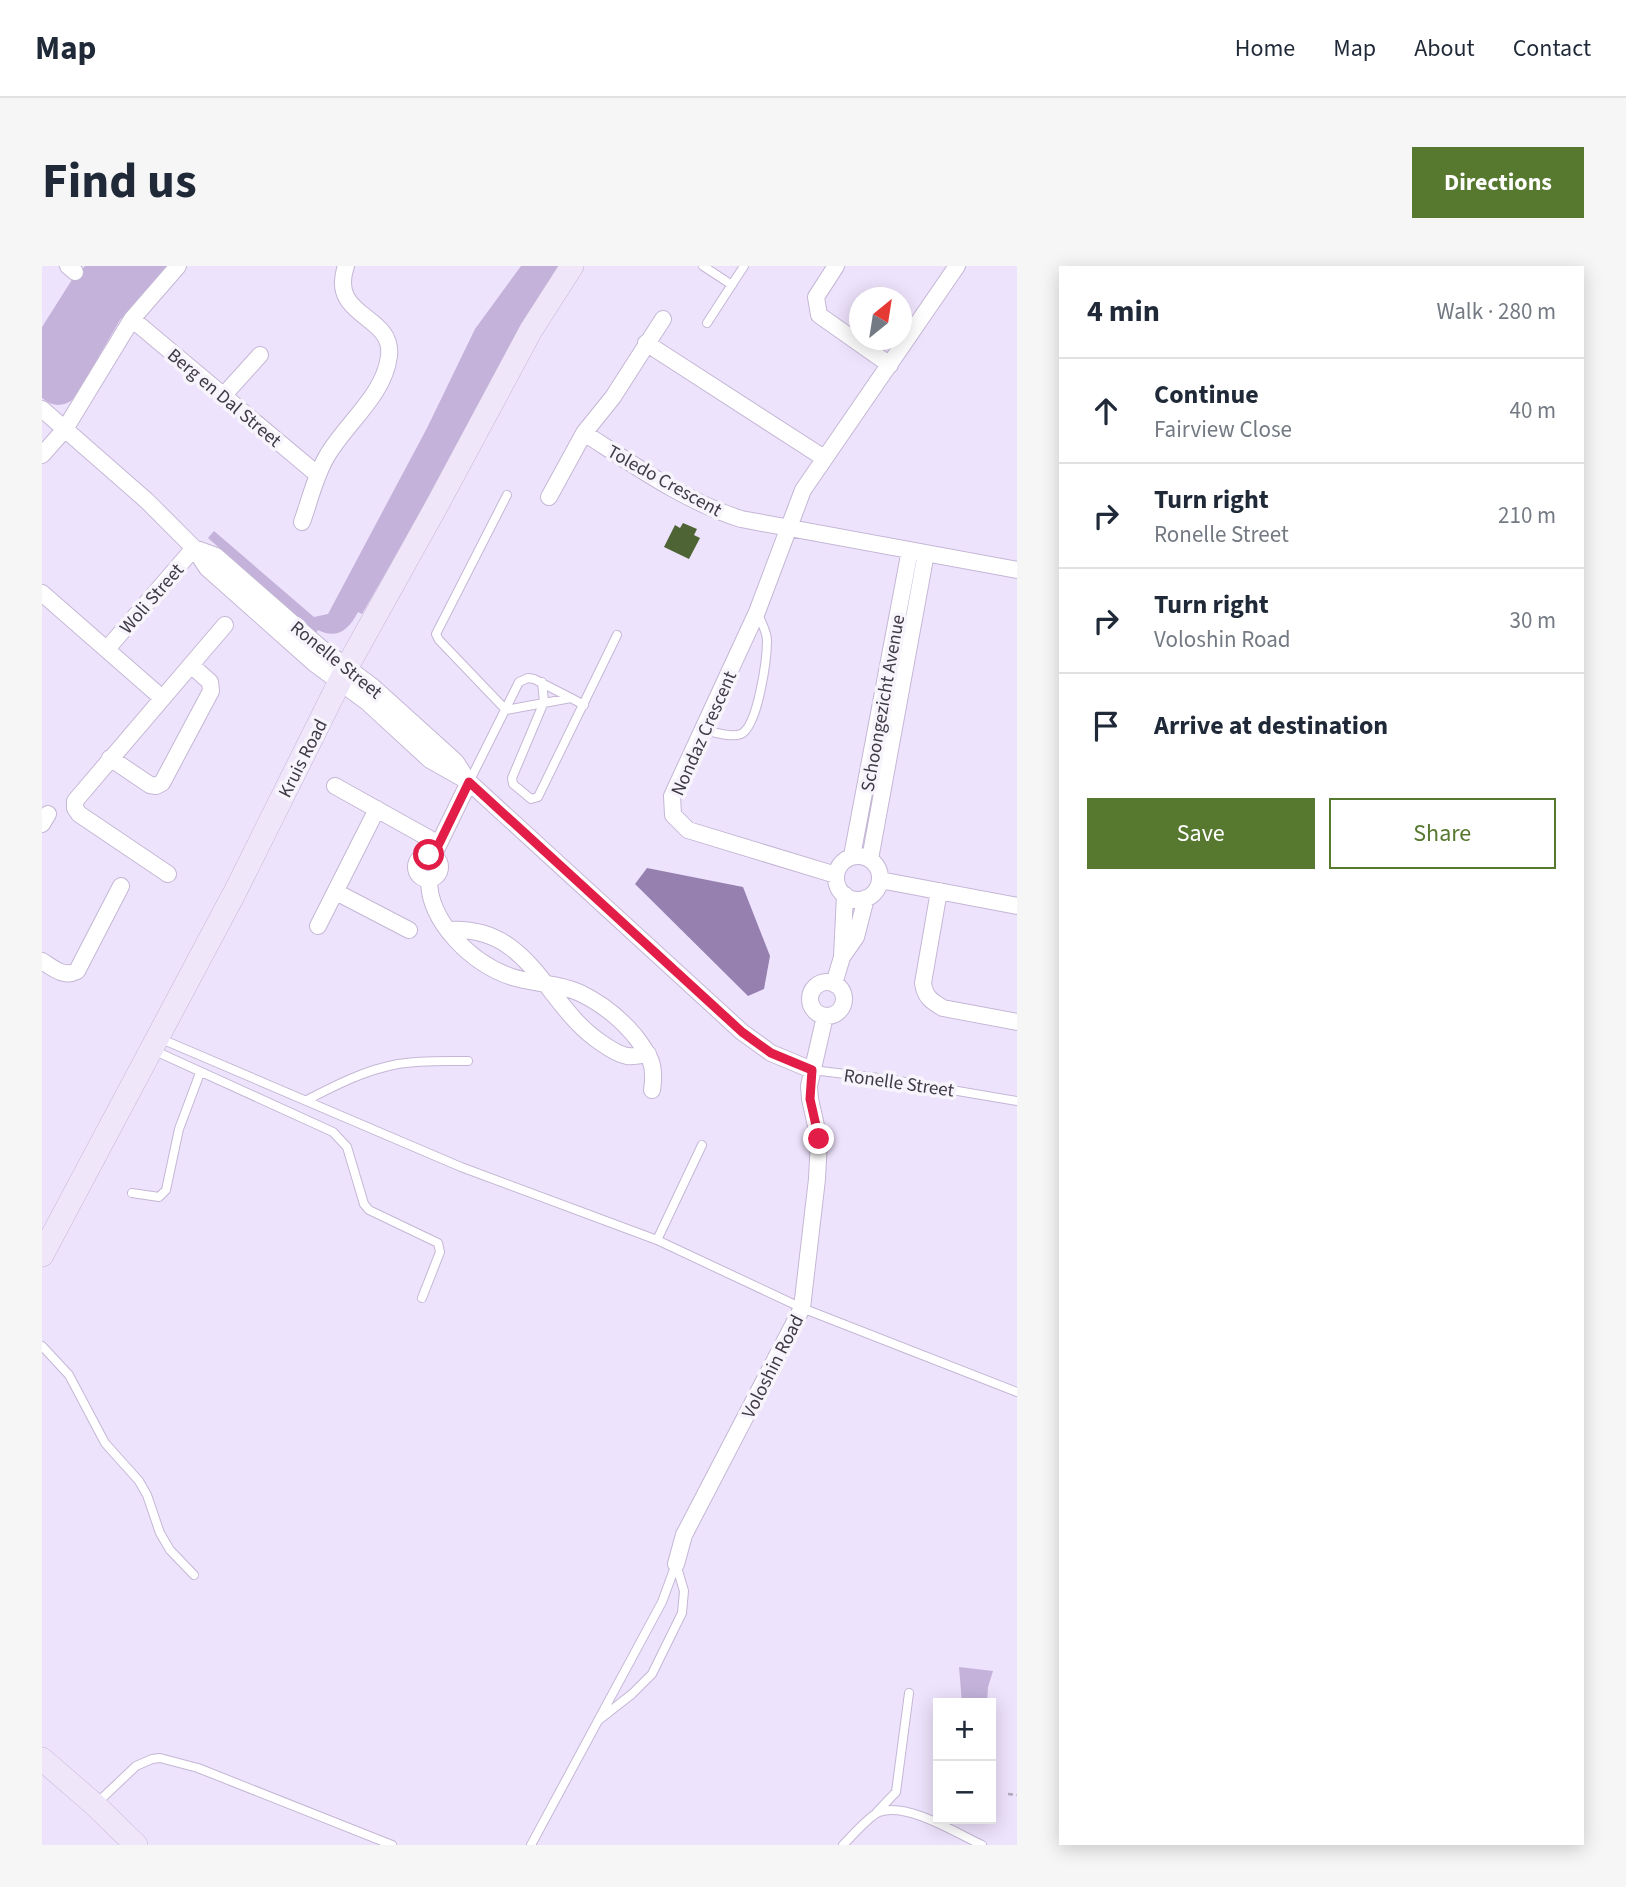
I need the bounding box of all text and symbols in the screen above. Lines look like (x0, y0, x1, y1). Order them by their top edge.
text: Map (35, 25, 96, 72)
text: Home (1235, 31, 1295, 66)
text: Map (1333, 31, 1376, 66)
text: About (1414, 31, 1475, 66)
text: Contact (1513, 31, 1591, 66)
text: Find us (42, 147, 197, 217)
button: Directions (1412, 147, 1584, 218)
north arrow (849, 287, 912, 350)
text: 4 min (1087, 290, 1160, 333)
text: Walk · 280 m (1437, 295, 1556, 328)
street label: Berg en Dal Street (161, 342, 287, 454)
text: Continue (1154, 376, 1259, 413)
icon: ahead (1087, 392, 1125, 430)
text: 40 m (1509, 394, 1556, 427)
text: Fairview Close (1154, 413, 1292, 446)
street label: Toledo Crescent (602, 439, 727, 524)
text: Turn right (1154, 481, 1269, 518)
icon: right (1087, 497, 1125, 535)
text: 210 m (1498, 499, 1556, 532)
text: Ronelle Street (1154, 518, 1289, 551)
street label: Woli Street (114, 557, 191, 640)
text: Turn right (1154, 586, 1269, 623)
icon: right (1087, 602, 1125, 640)
text: 30 m (1509, 604, 1556, 637)
street label: Schoongezicht Avenue (855, 613, 912, 794)
street label: Ronelle Street (284, 615, 388, 706)
text: Voloshin Road (1154, 623, 1291, 656)
street label: Nondaz Crescent (665, 666, 744, 800)
icon: arrive (1087, 707, 1125, 745)
text: Arrive at destination (1154, 707, 1388, 744)
street label: Kruis Road (272, 715, 335, 803)
button: Save (1087, 798, 1315, 869)
button: Share (1329, 798, 1556, 869)
route start (413, 839, 444, 870)
street label: Ronelle Street (842, 1062, 956, 1105)
route end (803, 1123, 834, 1154)
street label: Voloshin Road (736, 1310, 811, 1423)
map controls (933, 1698, 996, 1824)
button: + (933, 1698, 996, 1761)
button: − (933, 1761, 996, 1824)

